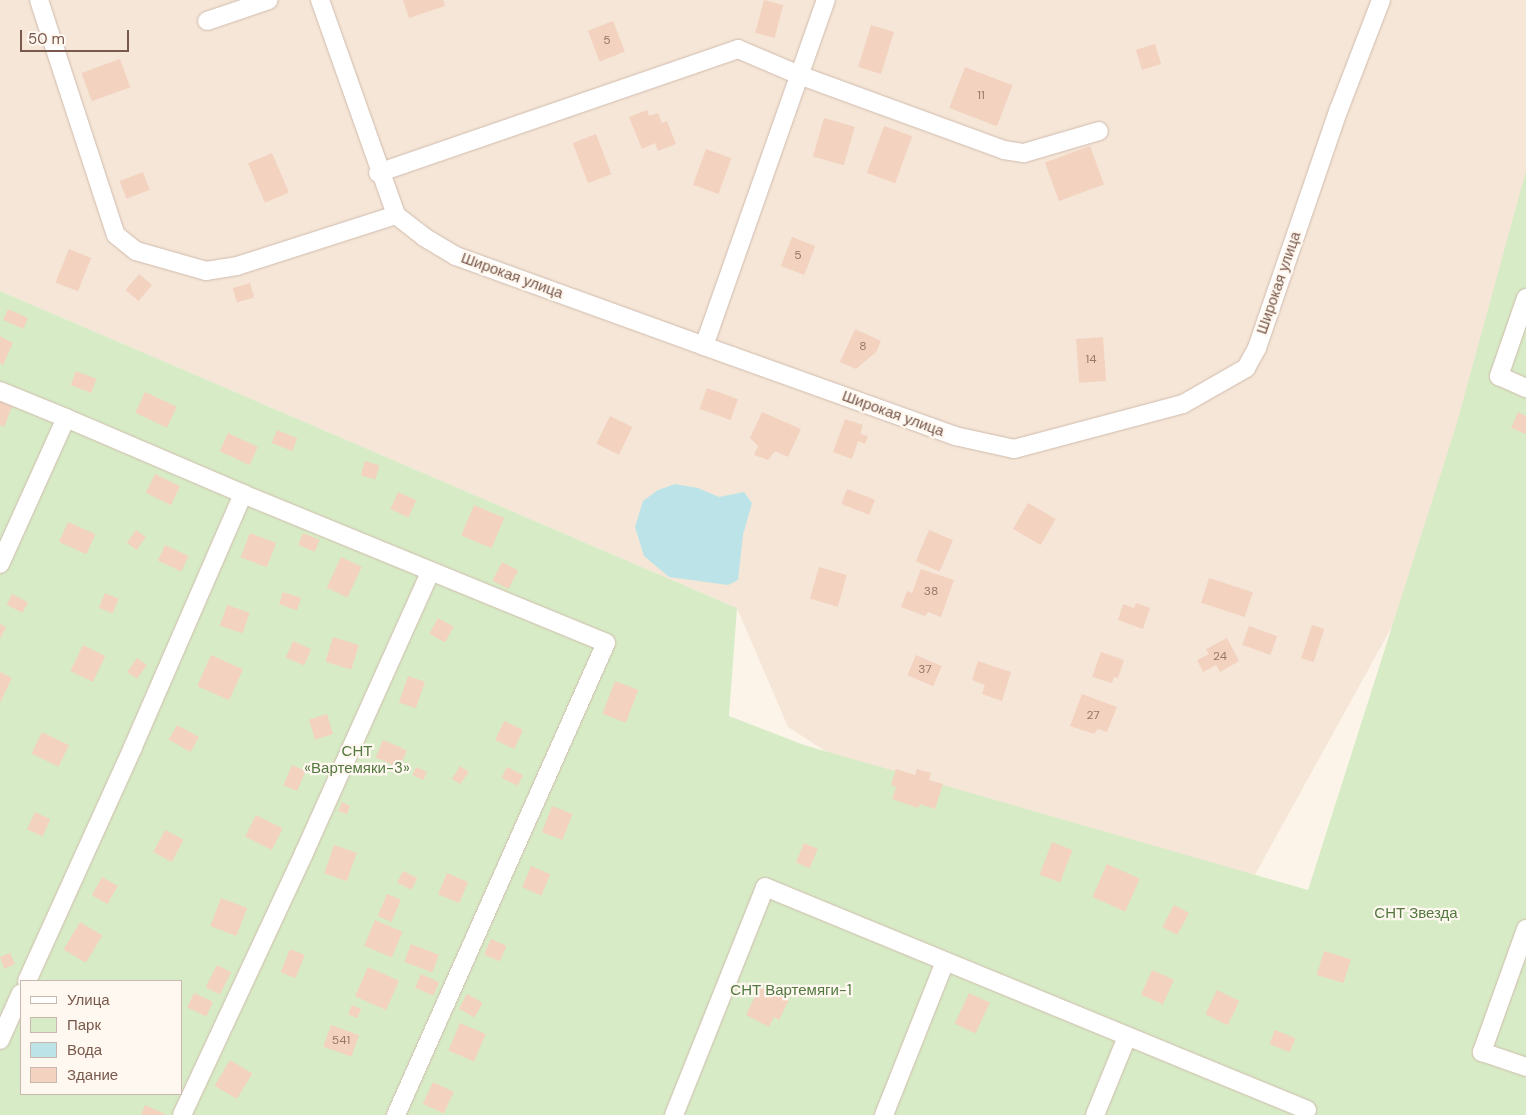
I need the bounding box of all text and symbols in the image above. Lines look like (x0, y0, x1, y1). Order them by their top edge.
scale bar (22, 20, 131, 52)
text: 50 m (28, 29, 65, 49)
house number: 5 (603, 34, 611, 48)
house number: 11 (977, 89, 985, 103)
street label: Широкая улица (1253, 229, 1305, 337)
street label: Широкая улица (458, 249, 566, 303)
house number: 5 (794, 249, 802, 263)
house number: 8 (859, 340, 867, 354)
house number: 14 (1085, 353, 1097, 367)
street label: Широкая улица (839, 387, 947, 441)
house number: 38 (924, 585, 938, 599)
house number: 24 (1213, 650, 1227, 664)
house number: 37 (918, 663, 932, 677)
house number: 27 (1086, 709, 1100, 723)
park label: СНТ «Вартемяки-3» (304, 742, 410, 777)
park label: СНТ Звезда (1374, 905, 1458, 923)
legend (20, 980, 182, 1095)
park label: СНТ Вартемяги-1 (730, 982, 852, 1000)
text: Улица (67, 990, 110, 1010)
text: Парк (67, 1015, 101, 1035)
house number: 541 (332, 1034, 350, 1048)
text: Вода (67, 1040, 102, 1060)
text: Здание (67, 1065, 118, 1085)

